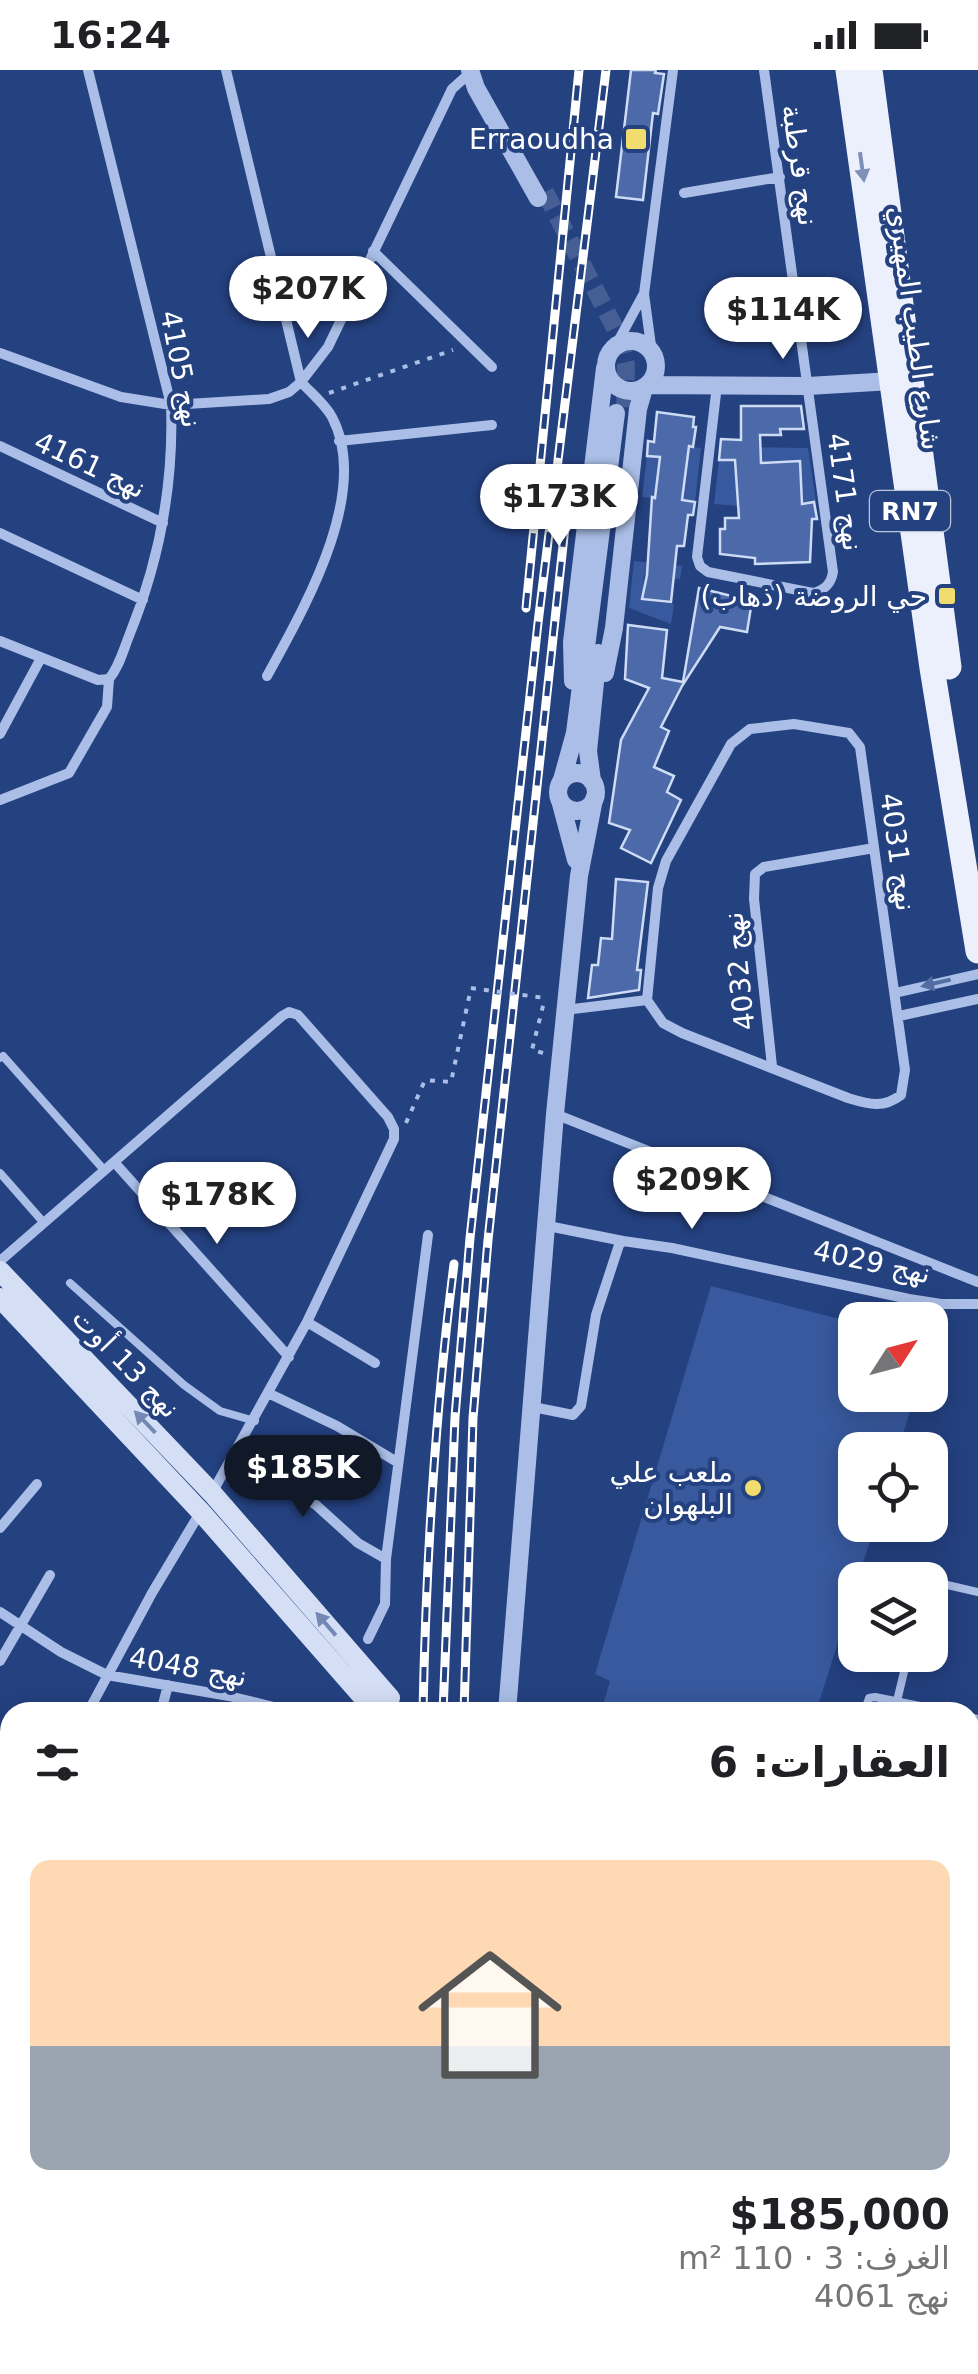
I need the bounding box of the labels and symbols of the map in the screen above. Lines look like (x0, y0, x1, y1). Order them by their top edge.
street label: نهج قرطبة (775, 102, 825, 228)
place label: Erraoudha (469, 123, 614, 156)
marker: Erraoudha (623, 126, 649, 152)
one-way arrow (855, 151, 871, 183)
street label: شارع الطيب المهيري (882, 204, 948, 452)
pin: $207K (238, 256, 378, 341)
pin: $114K (713, 277, 853, 362)
street label: نهج 4105 (153, 307, 209, 431)
street label: نهج 4161 (29, 425, 151, 505)
street label: نهج 4171 (820, 431, 870, 553)
pin: $173K (489, 464, 629, 549)
road number: RN7 (870, 491, 950, 531)
place label: حي الروضة (ذهاب) (701, 580, 927, 613)
marker: حي الروضة (ذهاب) (936, 585, 958, 607)
street label: نهج 4031 (873, 791, 923, 913)
street label: نهج 4032 (716, 910, 762, 1032)
one-way arrow (920, 976, 951, 991)
pin: $209K (622, 1147, 762, 1232)
pin: $178K (147, 1162, 287, 1247)
street label: نهج 4029 (810, 1233, 934, 1291)
street label: نهج 13 أوت (66, 1299, 189, 1425)
north arrow (838, 1302, 948, 1412)
one-way arrow (134, 1411, 157, 1435)
pin: $185K (233, 1435, 373, 1520)
place label: ملعب علي البلهوان (610, 1456, 733, 1521)
marker: ملعب علي البلهوان (742, 1477, 764, 1499)
one-way arrow (316, 1612, 338, 1637)
street label: نهج 4048 (127, 1640, 249, 1694)

